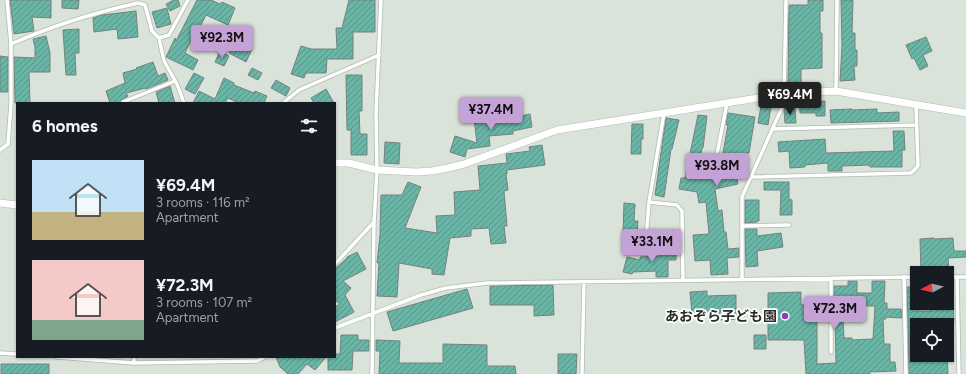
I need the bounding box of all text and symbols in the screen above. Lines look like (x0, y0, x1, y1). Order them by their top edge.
pin: ¥92.3M (189, 25, 255, 59)
text: ¥92.3M (200, 30, 244, 45)
pin: ¥69.4M (757, 82, 823, 116)
text: ¥69.4M (767, 87, 813, 102)
pin: ¥37.4M (458, 97, 524, 131)
text: ¥37.4M (469, 102, 513, 117)
icon: filters (298, 115, 320, 137)
text: 6 homes (32, 116, 98, 136)
pin: ¥93.8M (684, 153, 750, 187)
text: ¥93.8M (695, 158, 739, 173)
text: ¥69.4M (156, 175, 215, 195)
icon: home (64, 176, 112, 224)
text: 3 rooms · 116 m² (156, 195, 250, 210)
text: Apartment (156, 210, 219, 225)
pin: ¥33.1M (619, 229, 685, 263)
text: ¥33.1M (631, 234, 673, 249)
north arrow (910, 266, 954, 310)
map controls (910, 266, 954, 362)
text: ¥72.3M (156, 275, 214, 295)
icon: home (64, 276, 112, 324)
text: 3 rooms · 107 m² (156, 295, 252, 310)
pin: ¥72.3M (802, 296, 868, 330)
text: ¥72.3M (813, 301, 857, 316)
place label: あおぞら子ども園 (665, 308, 777, 325)
text: Apartment (156, 310, 219, 325)
marker: あおぞら子ども園 (780, 311, 790, 321)
button: locate (910, 318, 954, 362)

